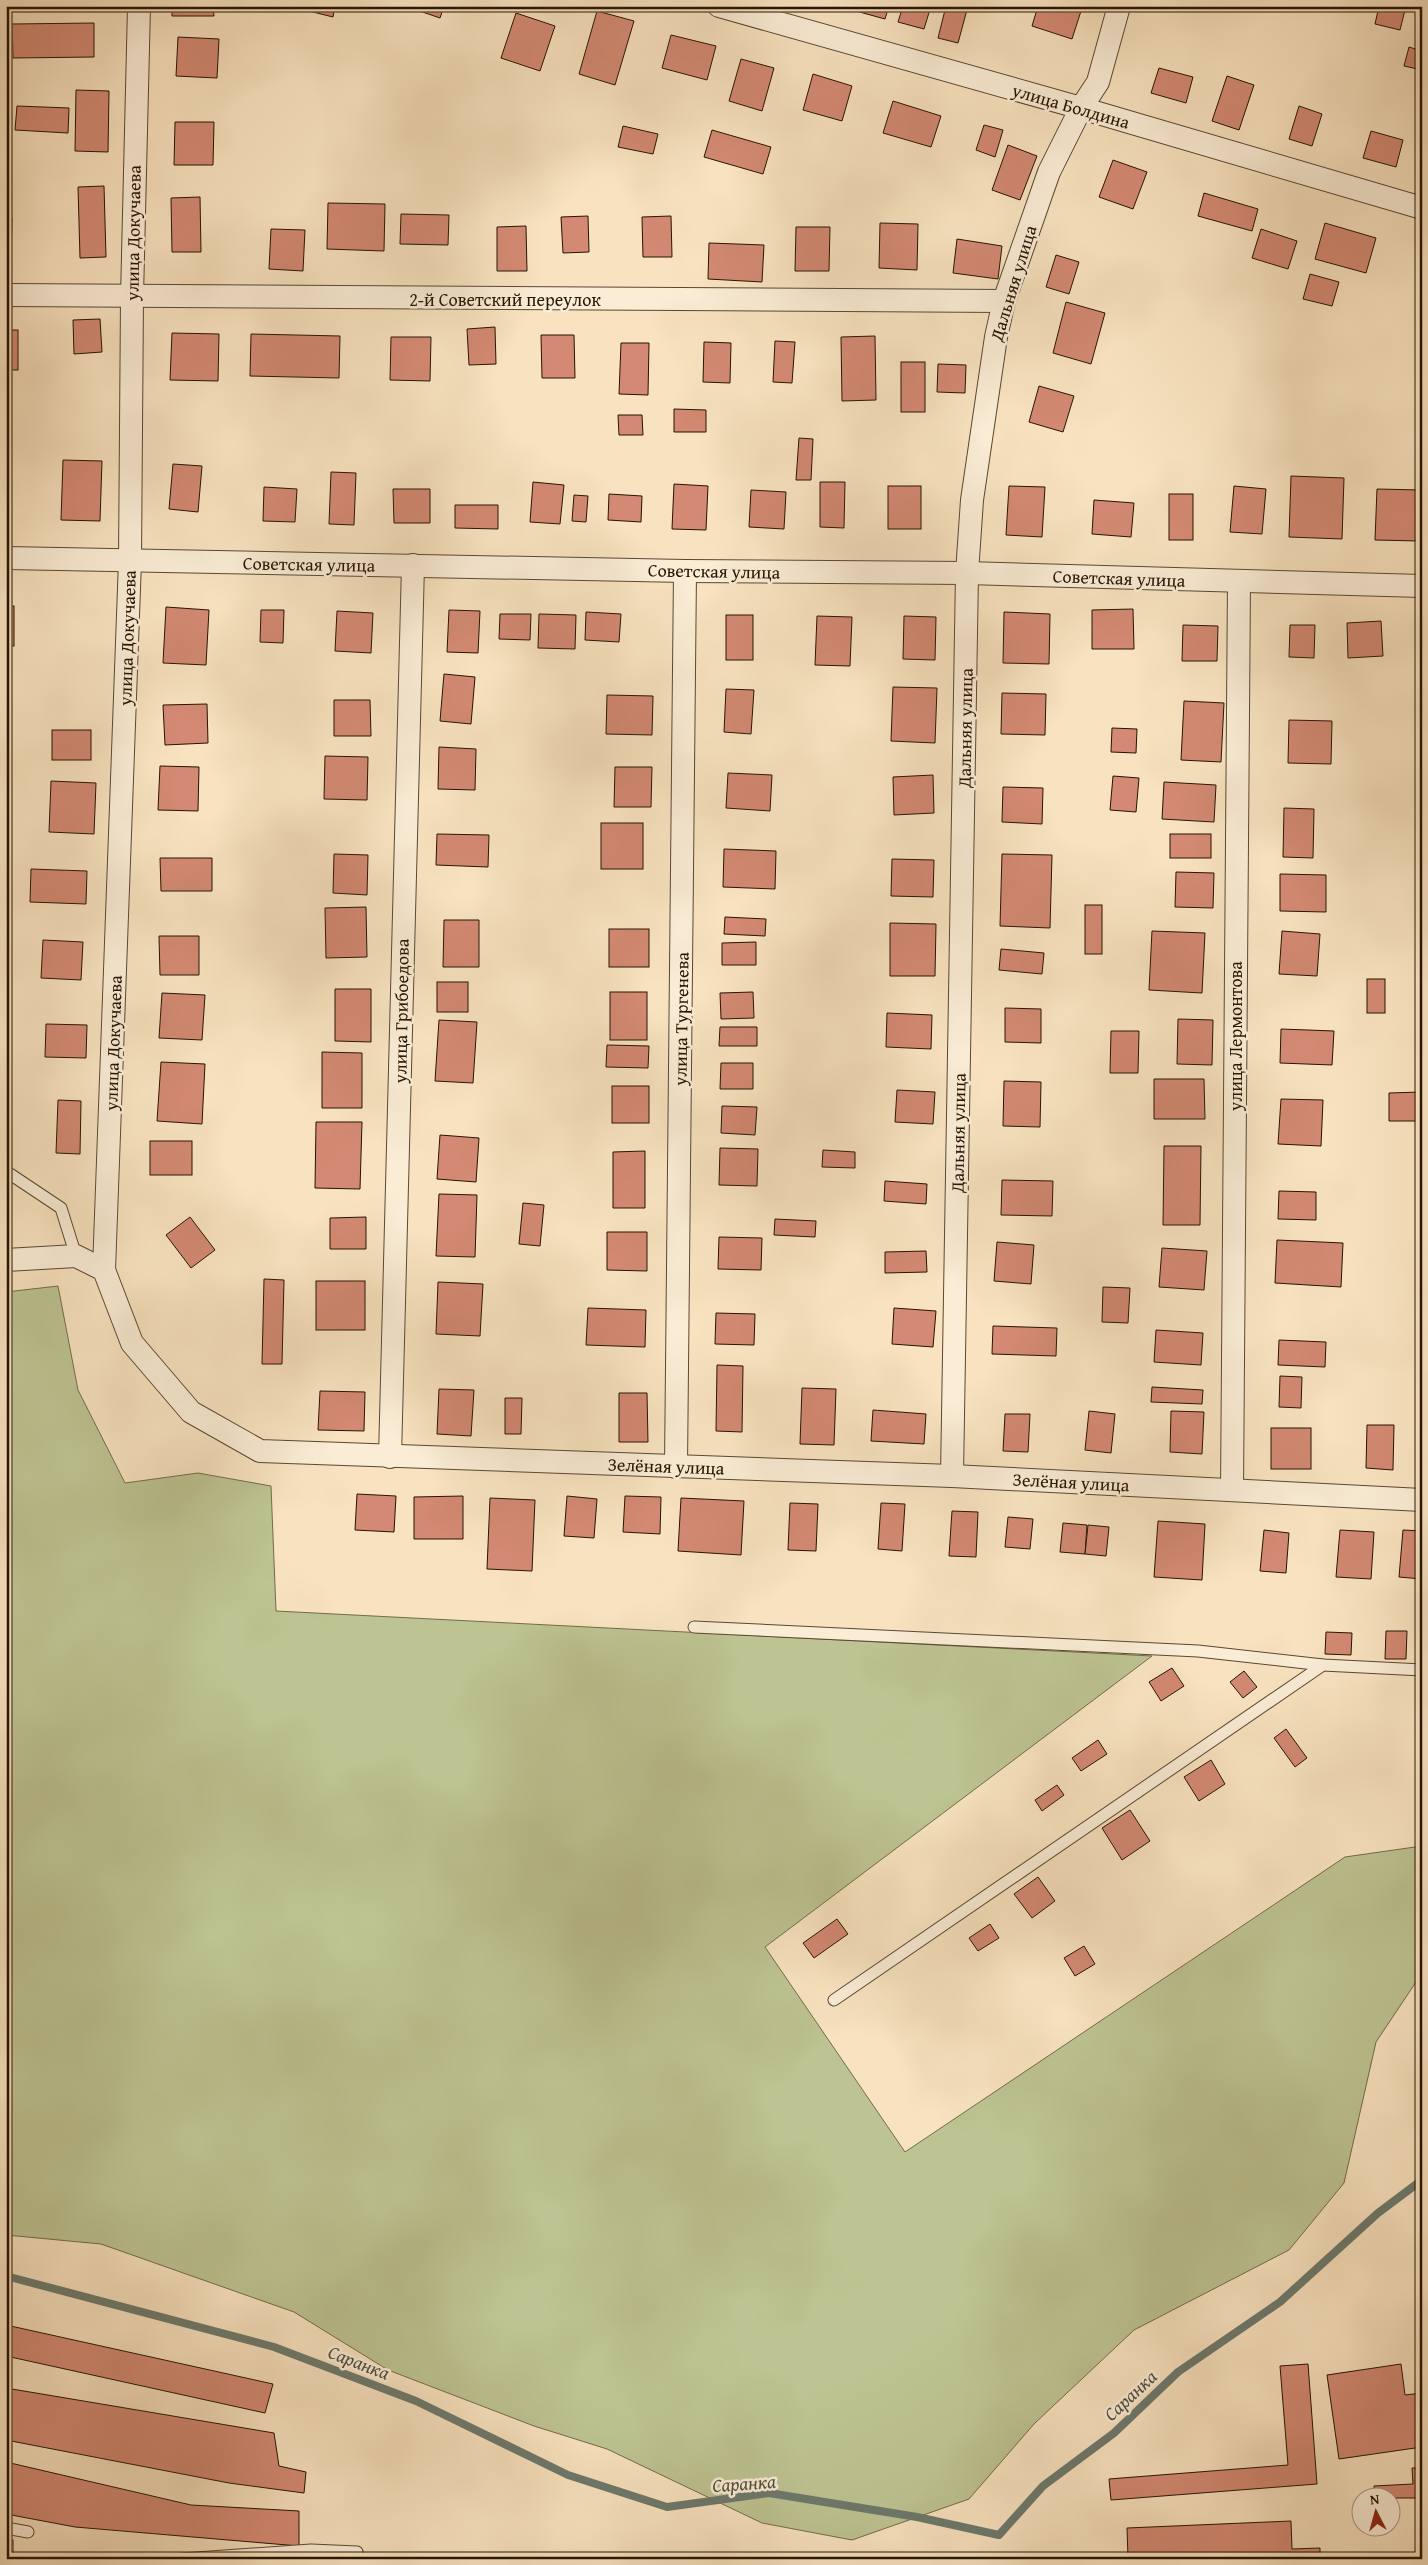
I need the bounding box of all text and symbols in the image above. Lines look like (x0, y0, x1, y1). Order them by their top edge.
street label: улица Болдина (1008, 76, 1133, 136)
street label: улица Докучаева (118, 164, 148, 302)
street label: Дальняя улица (982, 221, 1044, 345)
street label: 2-й Советский переулок (409, 286, 601, 313)
street label: Советская улица (243, 549, 376, 579)
street label: Советская улица (648, 556, 781, 586)
street label: Советская улица (1052, 562, 1186, 594)
street label: улица Докучаева (111, 569, 143, 707)
street label: Дальняя улица (950, 667, 980, 789)
street label: улица Грибоедова (386, 938, 416, 1085)
street label: улица Тургенева (666, 951, 696, 1087)
street label: улица Лермонтова (1222, 961, 1249, 1112)
street label: улица Докучаева (97, 974, 129, 1112)
street label: Дальняя улица (943, 1072, 973, 1194)
street label: Зелёная улица (607, 1450, 725, 1482)
street label: Зелёная улица (1012, 1465, 1130, 1499)
water label: Саранка (324, 2337, 394, 2387)
water label: Саранка (1097, 2363, 1163, 2427)
water label: Саранка (711, 2467, 777, 2499)
north arrow (1350, 2488, 1400, 2538)
text: N (1369, 2489, 1381, 2510)

